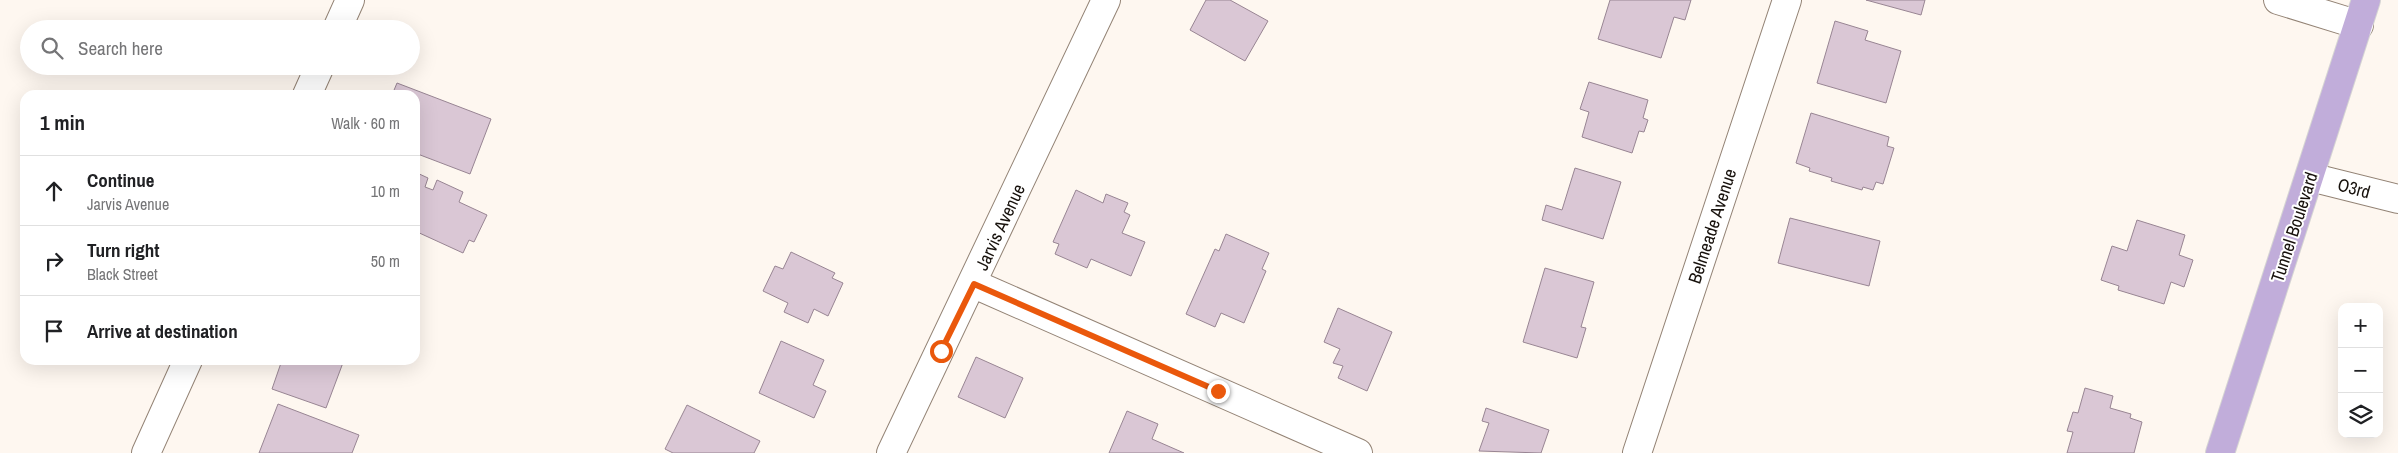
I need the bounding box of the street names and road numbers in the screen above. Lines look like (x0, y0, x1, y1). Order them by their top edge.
street label: Belmeade Avenue (1682, 165, 1742, 287)
street label: Tunnel Boulevard (2264, 169, 2324, 285)
street label: O3rd (2335, 172, 2373, 204)
street label: Jarvis Avenue (969, 180, 1031, 274)

